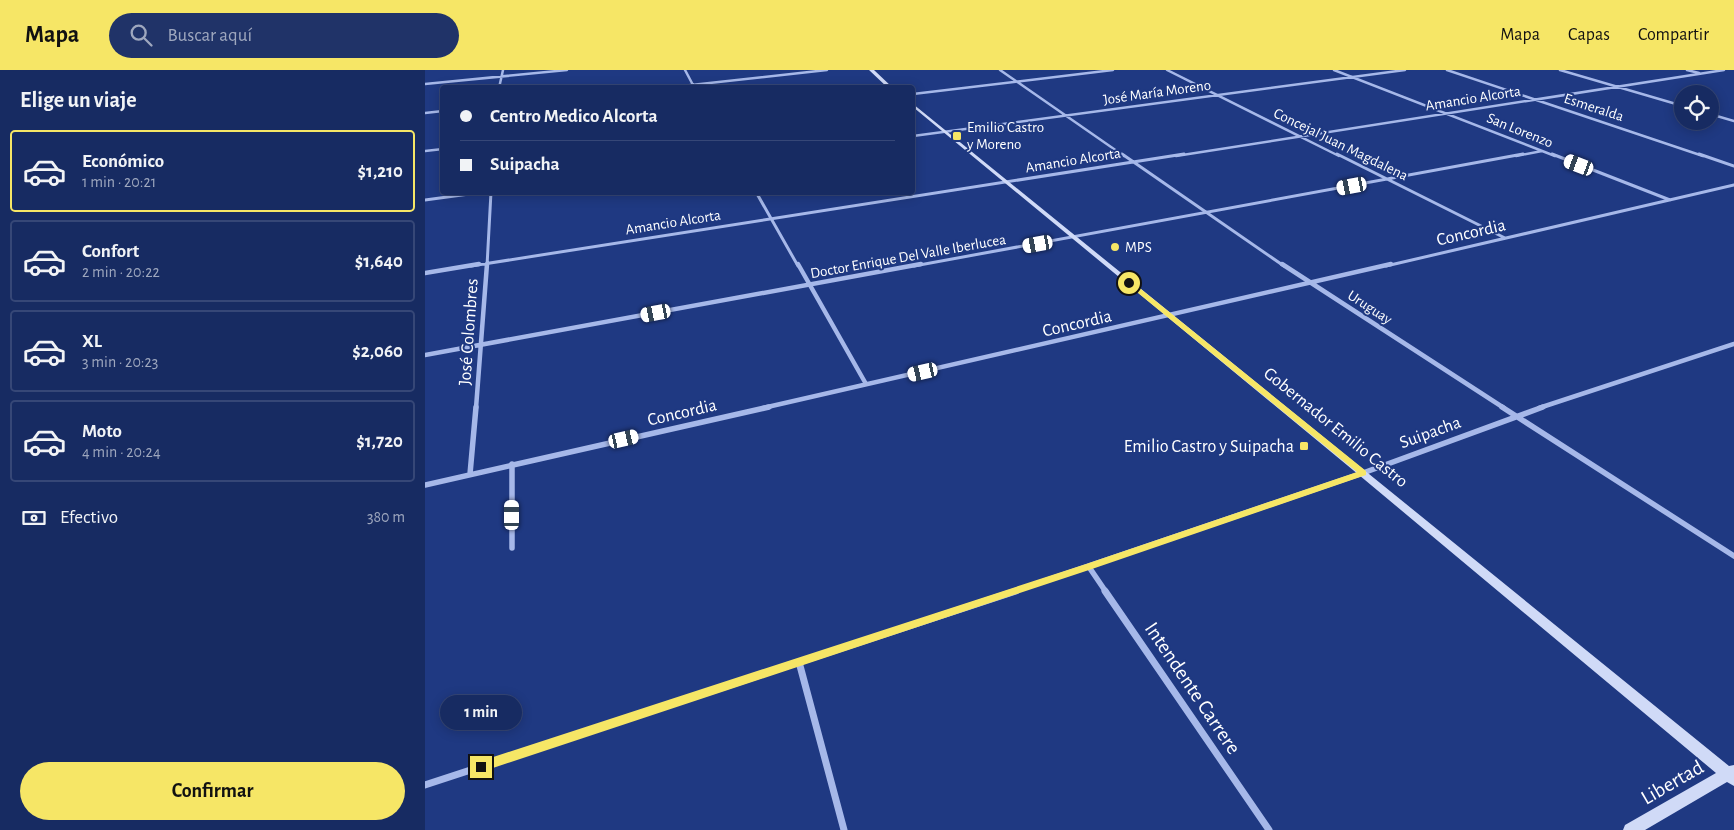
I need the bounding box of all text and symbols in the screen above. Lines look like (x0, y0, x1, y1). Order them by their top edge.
search box (109, 13, 459, 58)
icon: search (127, 21, 155, 49)
text: Mapa (25, 23, 79, 47)
text: Buscar aquí (167, 26, 252, 45)
text: Mapa (1500, 26, 1540, 44)
text: Capas (1568, 26, 1610, 44)
text: Compartir (1638, 26, 1709, 44)
street label: José María Moreno (1102, 78, 1212, 107)
street label: Amancio Alcorta (1424, 84, 1522, 113)
map controls (1674, 85, 1719, 130)
button: locate (1674, 85, 1719, 130)
text: Elige un viaje (20, 89, 137, 111)
street label: Esmeralda (1562, 91, 1626, 124)
street label: Concejal Juan Magdalena (1271, 105, 1410, 184)
text: Centro Medico Alcorta (490, 107, 658, 126)
street label: San Lorenzo (1485, 110, 1555, 150)
place label: Emilio Castro y Moreno (966, 120, 1044, 152)
marker: Emilio Castro y Moreno (951, 130, 963, 142)
street label: Amancio Alcorta (1024, 146, 1122, 175)
icon: car (22, 149, 67, 194)
text: Económico (82, 152, 164, 171)
car (1562, 153, 1595, 177)
text: Suipacha (490, 155, 560, 174)
text: $1,210 (358, 162, 403, 181)
text: 1 min · 20:21 (82, 174, 156, 190)
car (1335, 176, 1368, 196)
street label: Amancio Alcorta (624, 208, 722, 237)
street label: Concordia (1435, 216, 1508, 250)
street label: Doctor Enrique Del Valle Iberlucea (809, 232, 1007, 281)
car (1021, 234, 1054, 254)
icon: car (22, 239, 67, 284)
place label: MPS (1125, 240, 1152, 255)
marker: MPS (1109, 241, 1121, 253)
text: Confort (82, 242, 139, 261)
text: $1,640 (355, 252, 403, 271)
text: 2 min · 20:22 (82, 264, 160, 280)
route start (1118, 272, 1140, 294)
street label: José Colombres (456, 278, 482, 386)
street label: Uruguay (1345, 288, 1395, 328)
car (639, 303, 672, 323)
street label: Concordia (1041, 307, 1114, 341)
icon: car (22, 329, 67, 374)
text: XL (82, 332, 102, 351)
text: $2,060 (352, 342, 403, 361)
text: 3 min · 20:23 (82, 354, 158, 370)
car (906, 361, 939, 383)
street label: Gobernador Emilio Castro (1260, 364, 1411, 491)
street label: Concordia (646, 396, 719, 430)
street label: Suipacha (1397, 414, 1464, 452)
icon: car (22, 419, 67, 464)
text: Moto (82, 422, 122, 441)
car (607, 428, 640, 450)
text: $1,720 (356, 432, 403, 451)
place label: Emilio Castro y Suipacha (1124, 438, 1294, 456)
marker: Emilio Castro y Suipacha (1298, 440, 1310, 452)
text: 4 min · 20:24 (82, 444, 161, 460)
car (504, 500, 519, 530)
icon: cash (20, 504, 48, 532)
text: Efectivo (60, 508, 118, 527)
text: 380 m (367, 509, 405, 525)
street label: Intendente Carrere (1141, 618, 1244, 758)
callout: 1 min (440, 694, 522, 730)
text: 1 min (464, 704, 498, 720)
route end (470, 756, 492, 778)
street label: Libertad (1637, 756, 1707, 809)
button: Confirmar (20, 762, 405, 820)

